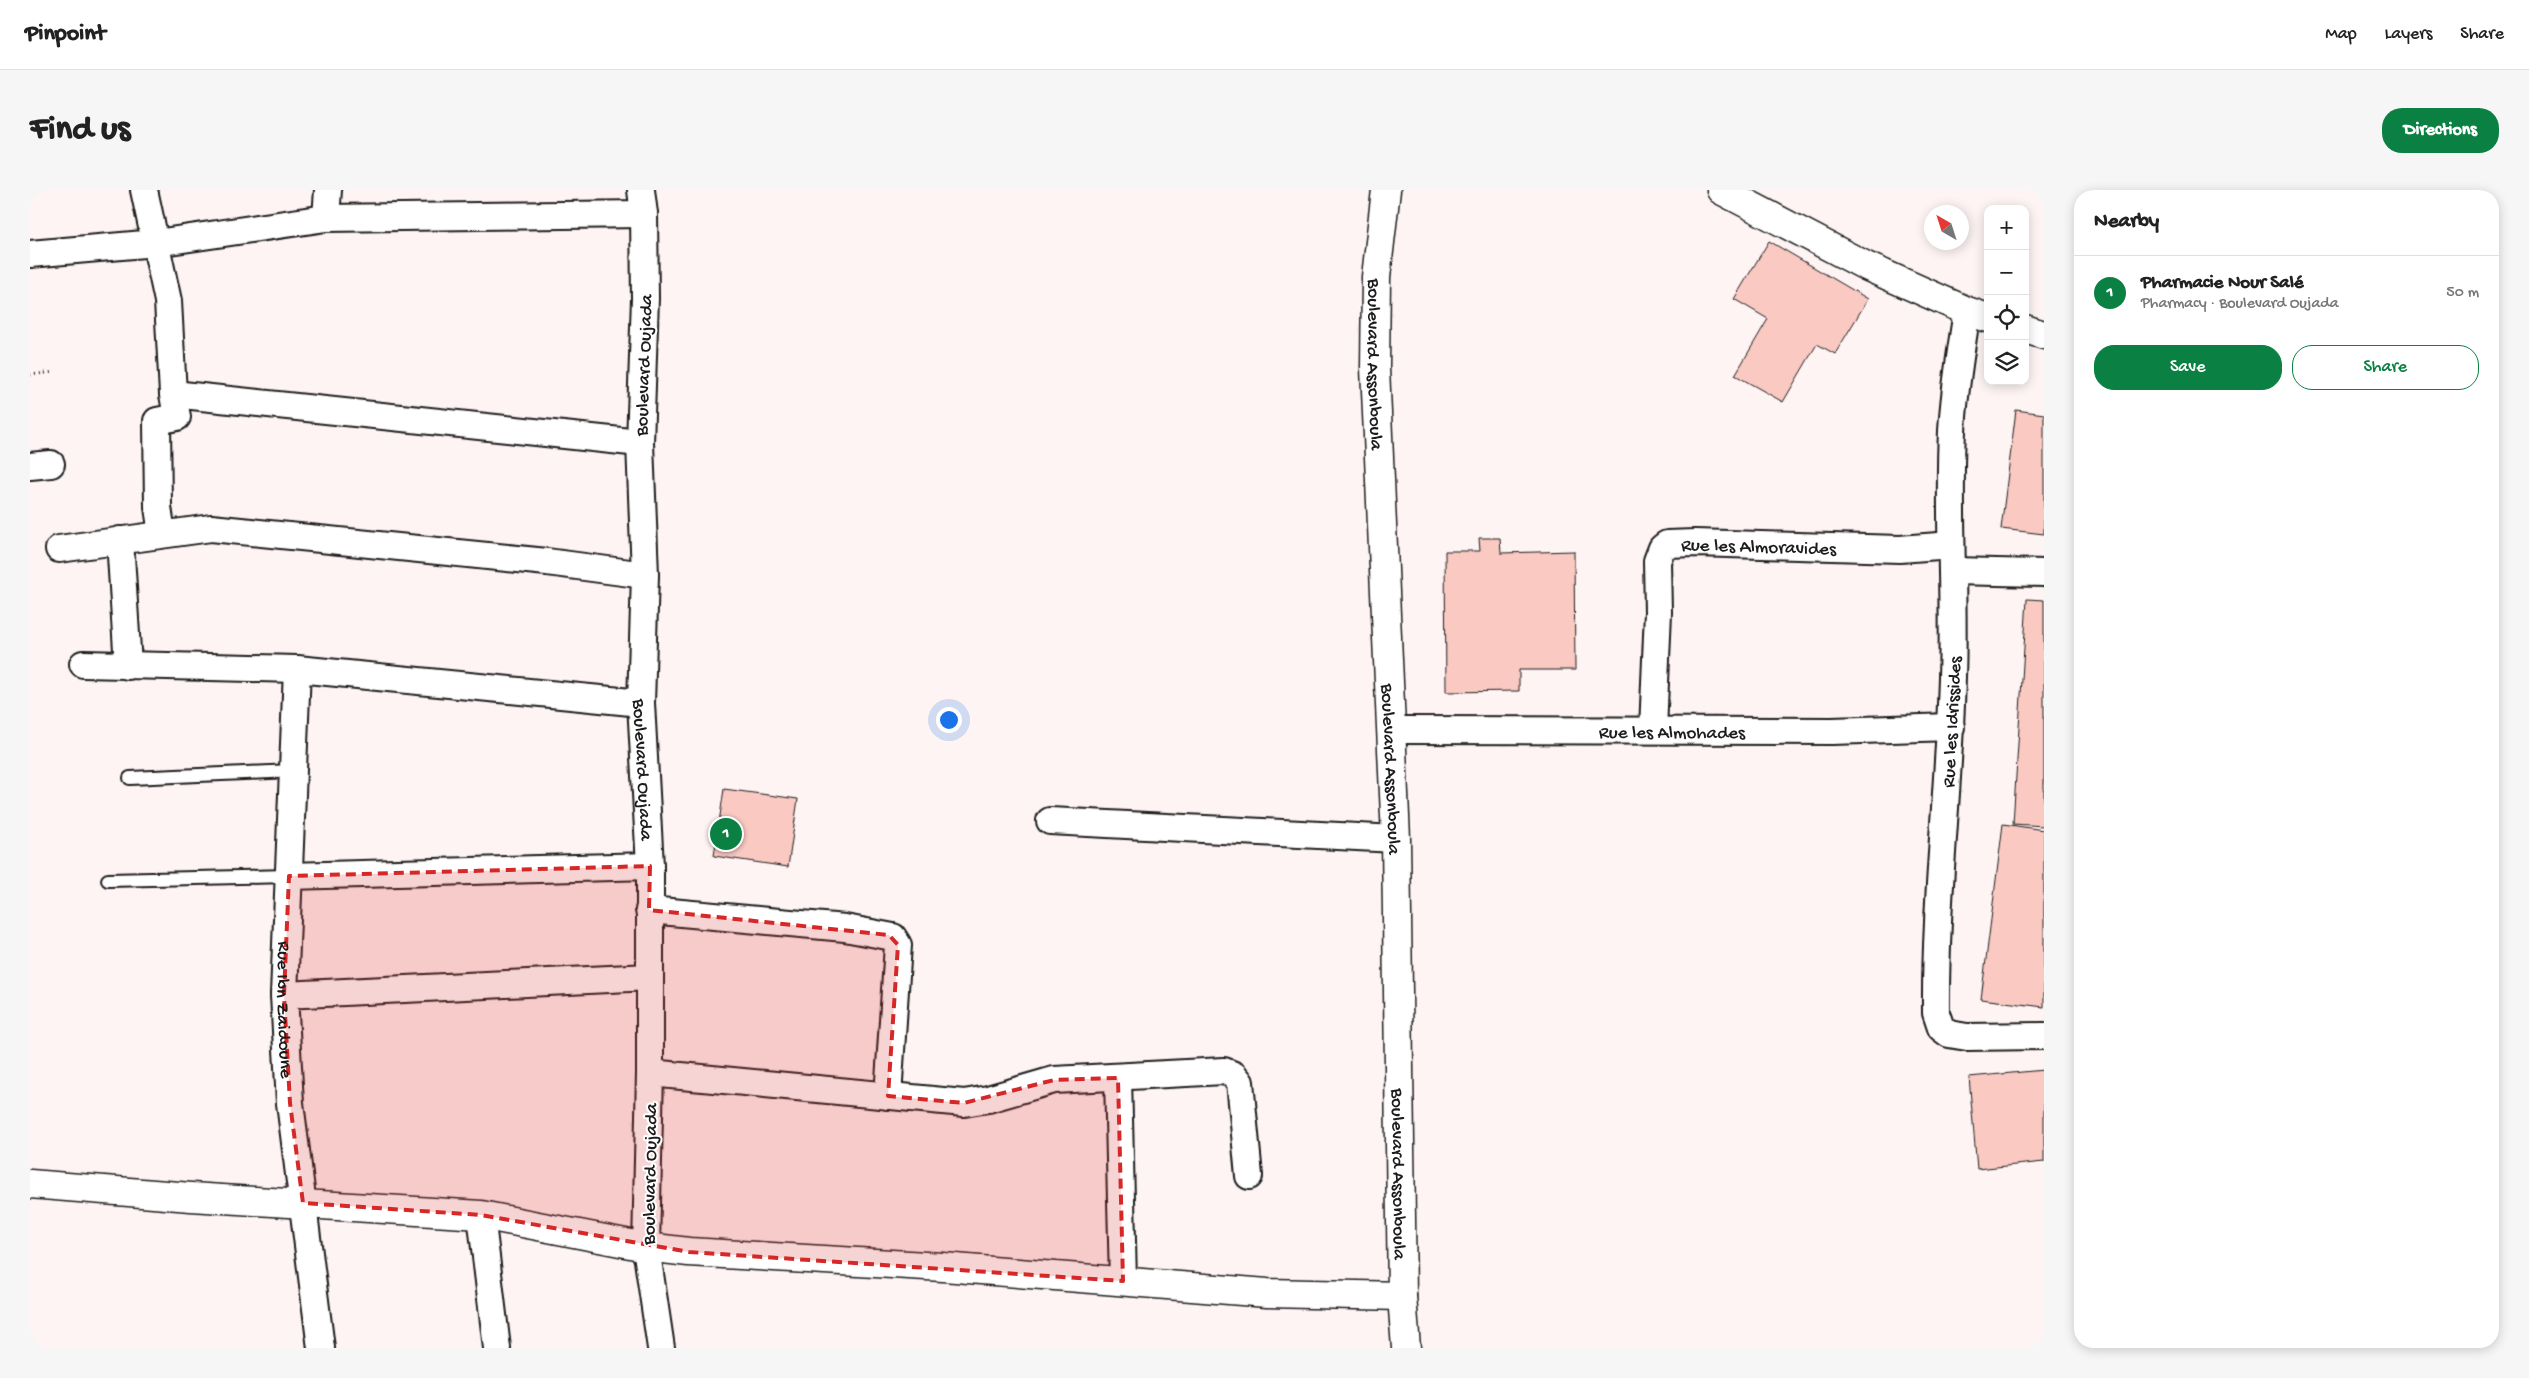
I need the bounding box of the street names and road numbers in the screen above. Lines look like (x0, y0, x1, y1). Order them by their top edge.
street label: Boulevard Assonboula (1360, 277, 1387, 452)
street label: Boulevard Oujada (631, 292, 660, 437)
street label: Rue les Almoravides (1681, 535, 1837, 562)
street label: Rue les Idrissides (1939, 655, 1968, 788)
street label: Boulevard Assonboula (1374, 682, 1404, 856)
street label: Boulevard Oujada (626, 697, 657, 843)
street label: Rue les Almohades (1599, 722, 1746, 746)
street label: Rue Ibn Zaidoune (269, 941, 297, 1079)
street label: Boulevard Assonboula (1384, 1087, 1410, 1261)
street label: Boulevard Oujada (639, 1101, 664, 1246)

